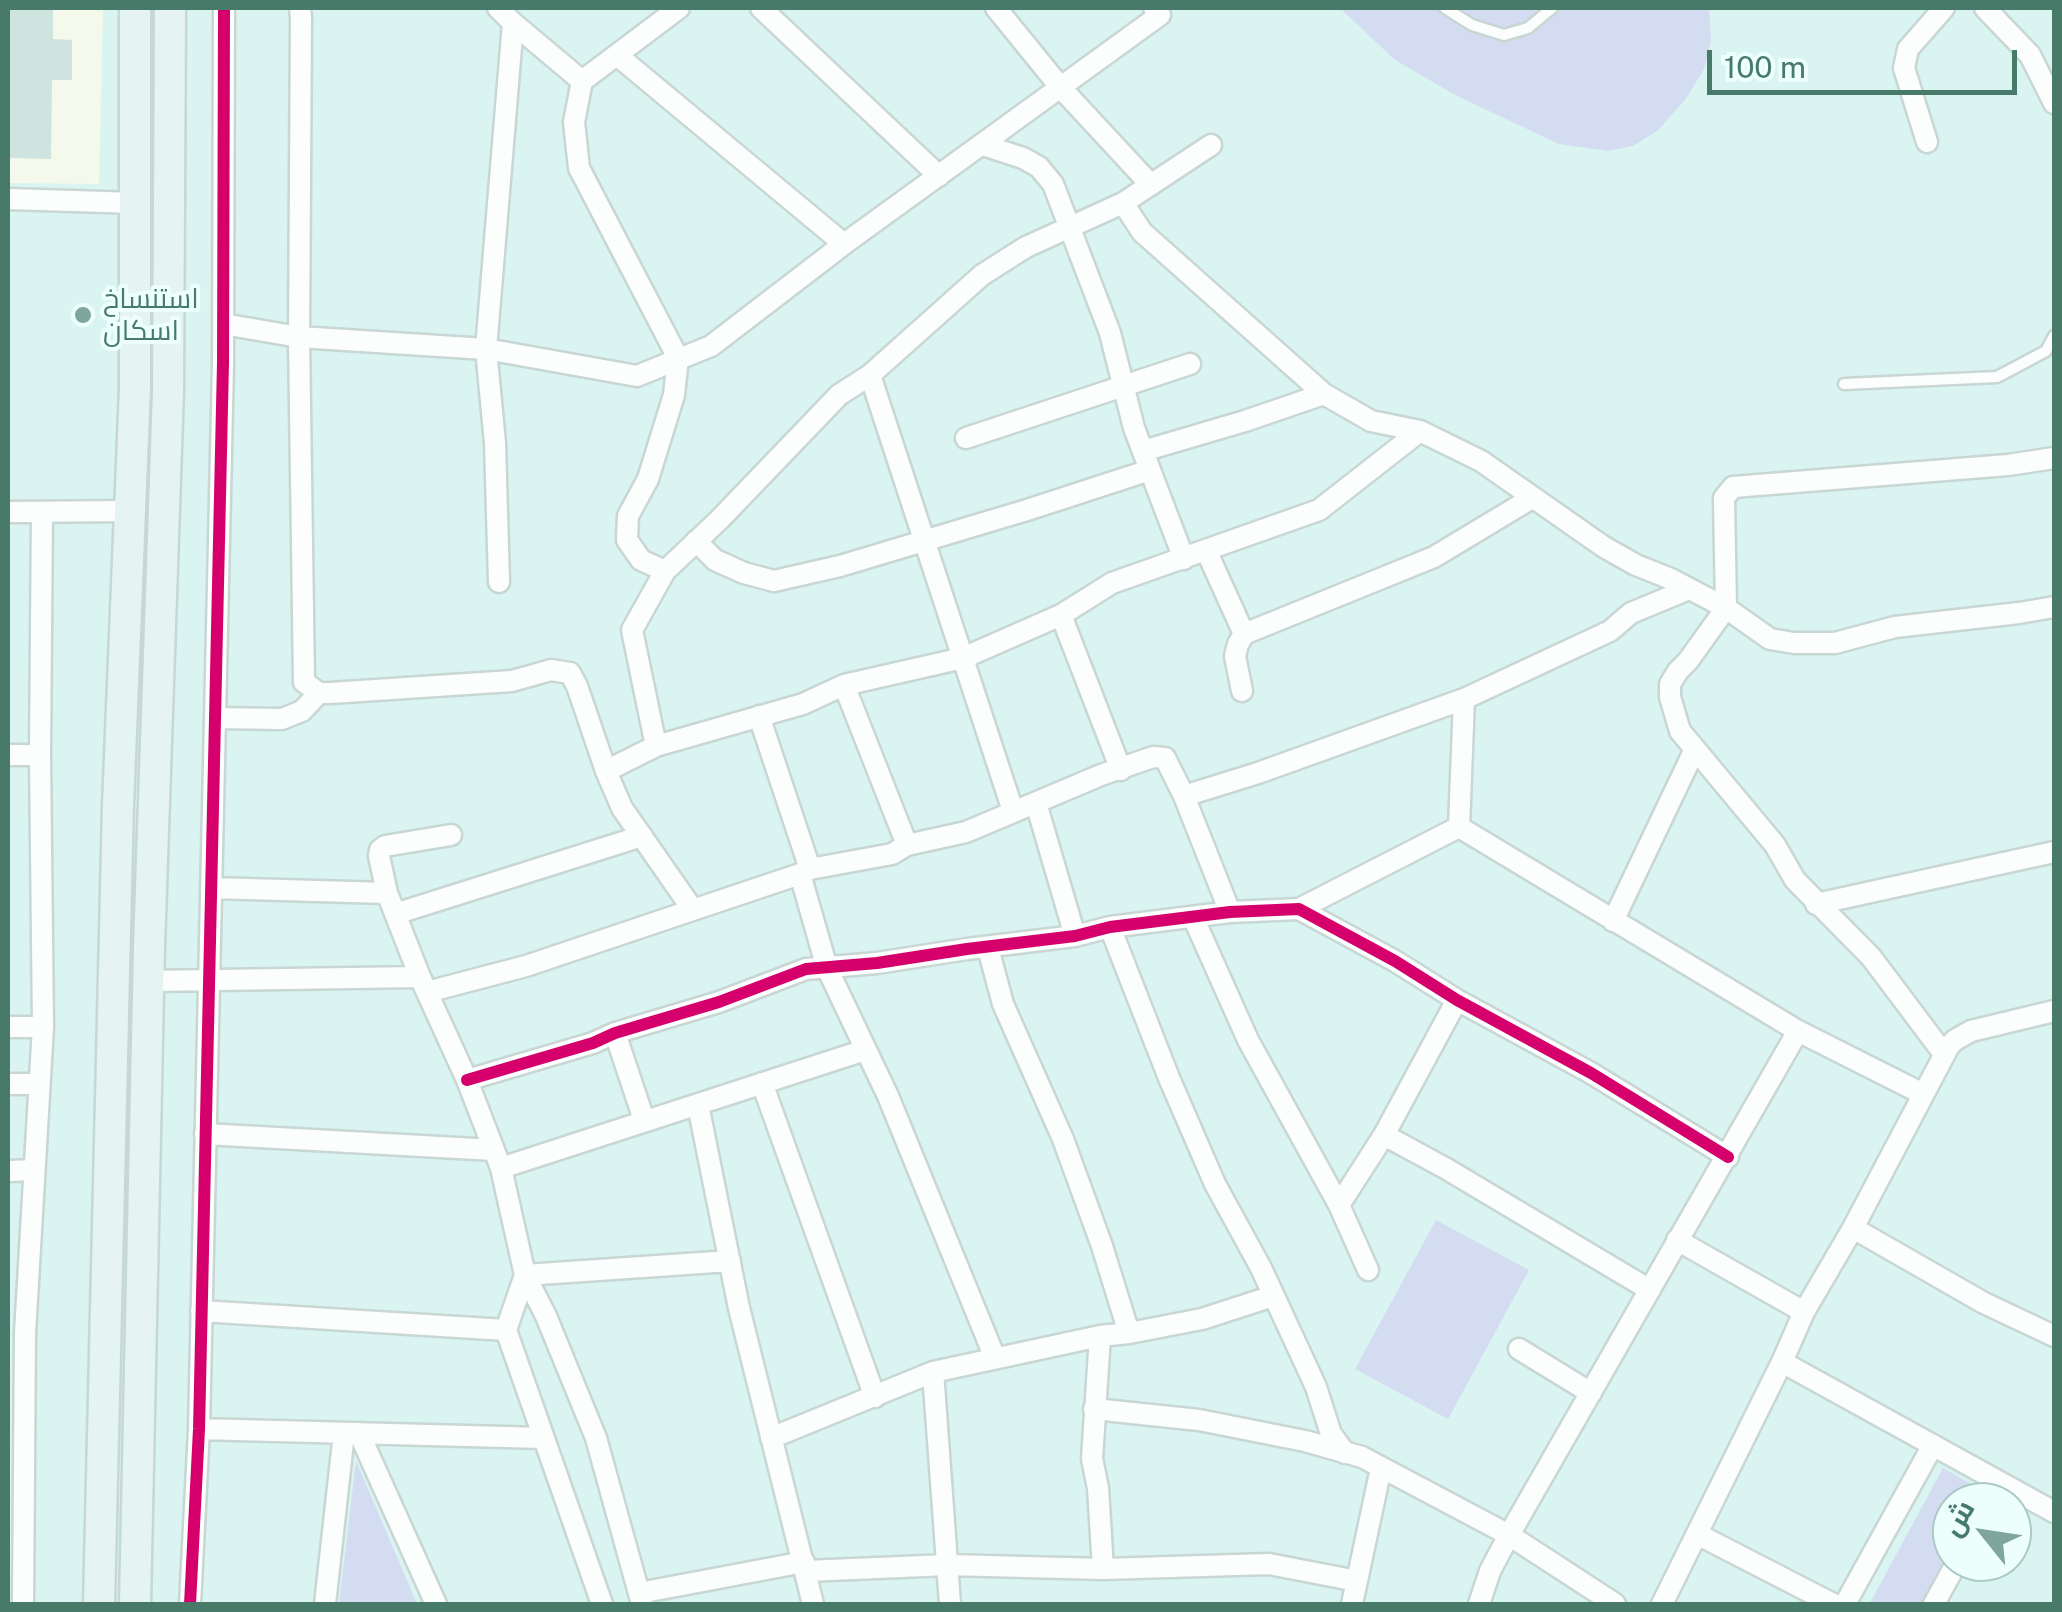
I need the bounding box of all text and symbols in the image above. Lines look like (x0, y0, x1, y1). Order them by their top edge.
scale bar (1712, 30, 2022, 92)
text: 100 m (1724, 49, 1806, 85)
place label: استنساخ اسکان (103, 282, 199, 348)
marker: استنساخ اسکان (72, 304, 94, 326)
north arrow (1932, 1482, 2032, 1582)
text: ش (1934, 1494, 1981, 1542)

